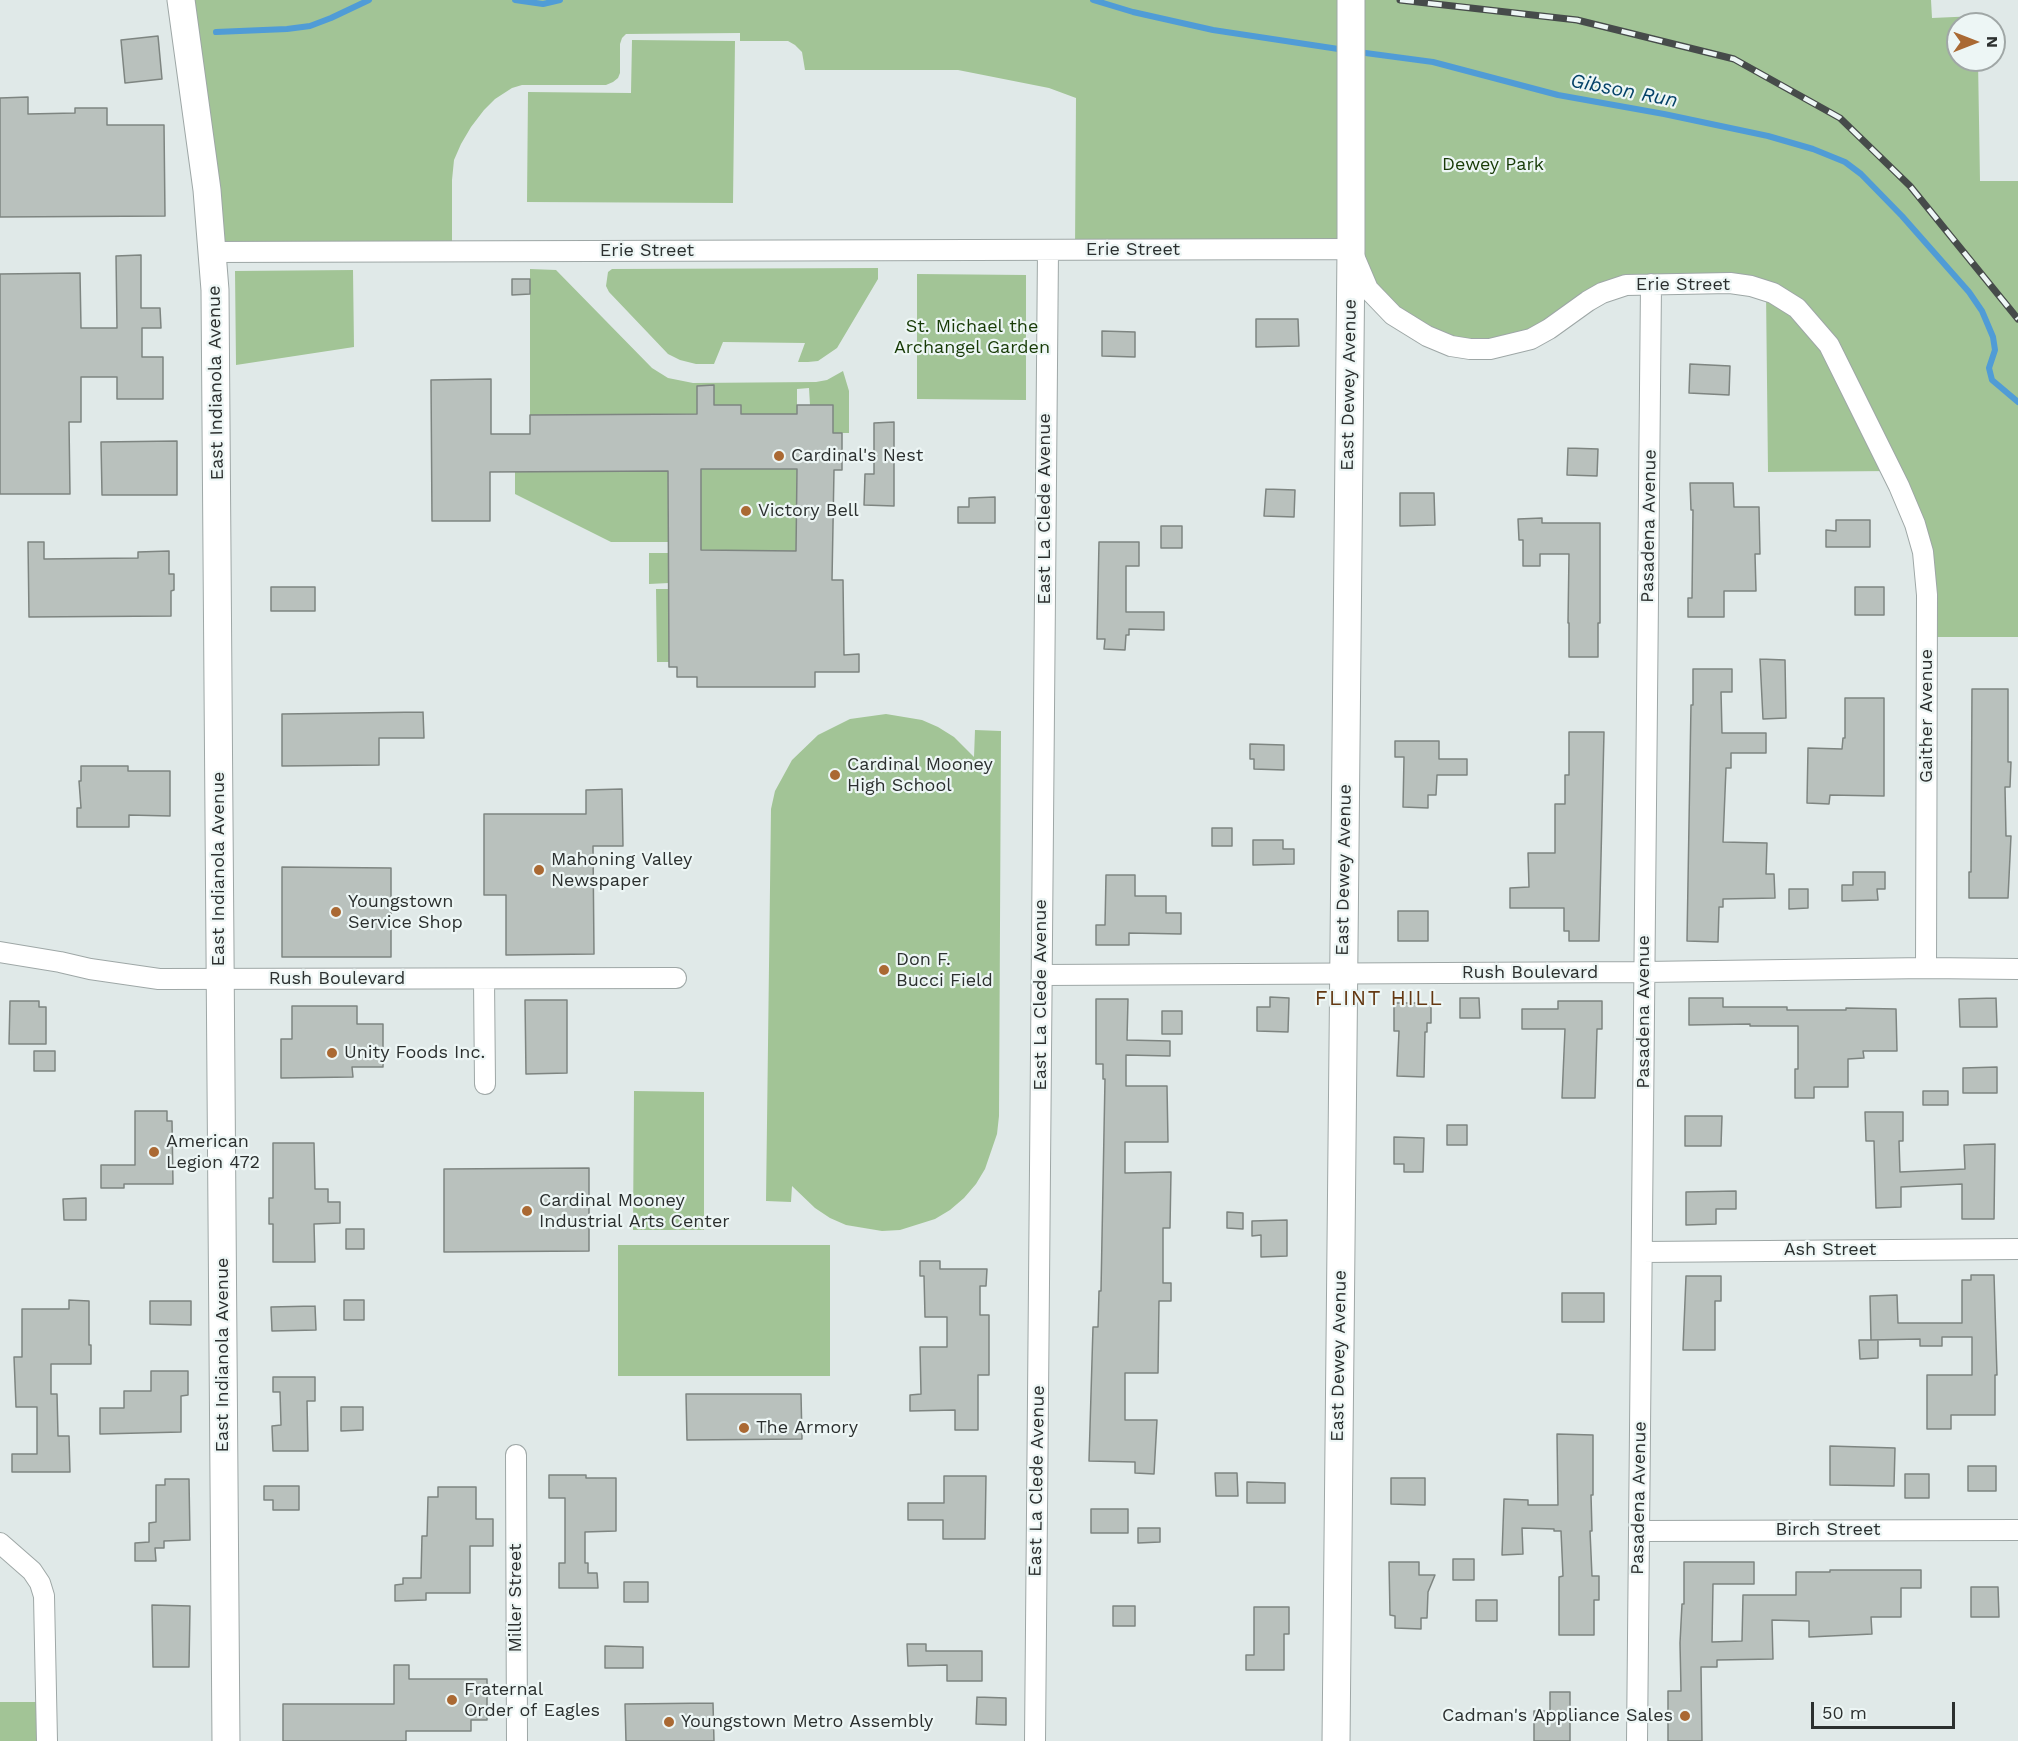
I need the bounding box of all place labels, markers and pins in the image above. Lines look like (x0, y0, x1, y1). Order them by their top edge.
place label: Cardinal's Nest (791, 445, 923, 467)
marker: Cardinal's Nest (772, 449, 786, 463)
place label: Victory Bell (758, 500, 859, 522)
marker: Victory Bell (739, 504, 753, 518)
place label: Cardinal Mooney High School (847, 754, 993, 796)
marker: Cardinal Mooney High School (828, 768, 842, 782)
place label: Mahoning Valley Newspaper (551, 849, 692, 892)
marker: Mahoning Valley Newspaper (532, 863, 546, 877)
place label: Youngstown Service Shop (348, 891, 463, 934)
marker: Youngstown Service Shop (329, 905, 343, 919)
place label: Don F. Bucci Field (896, 949, 993, 992)
marker: Don F. Bucci Field (877, 963, 891, 977)
place label: Unity Foods Inc. (344, 1042, 485, 1064)
marker: Unity Foods Inc. (325, 1046, 339, 1060)
place label: American Legion 472 (166, 1131, 260, 1174)
marker: American Legion 472 (147, 1145, 161, 1159)
place label: Cardinal Mooney Industrial Arts Center (539, 1190, 730, 1232)
marker: Cardinal Mooney Industrial Arts Center (520, 1204, 534, 1218)
place label: The Armory (756, 1417, 858, 1439)
marker: The Armory (737, 1421, 751, 1435)
place label: Fraternal Order of Eagles (464, 1679, 600, 1722)
marker: Fraternal Order of Eagles (445, 1693, 459, 1707)
place label: Cadman's Appliance Sales (1442, 1705, 1673, 1727)
marker: Cadman's Appliance Sales (1678, 1709, 1692, 1723)
place label: Youngstown Metro Assembly (681, 1711, 933, 1733)
marker: Youngstown Metro Assembly (662, 1715, 676, 1729)

